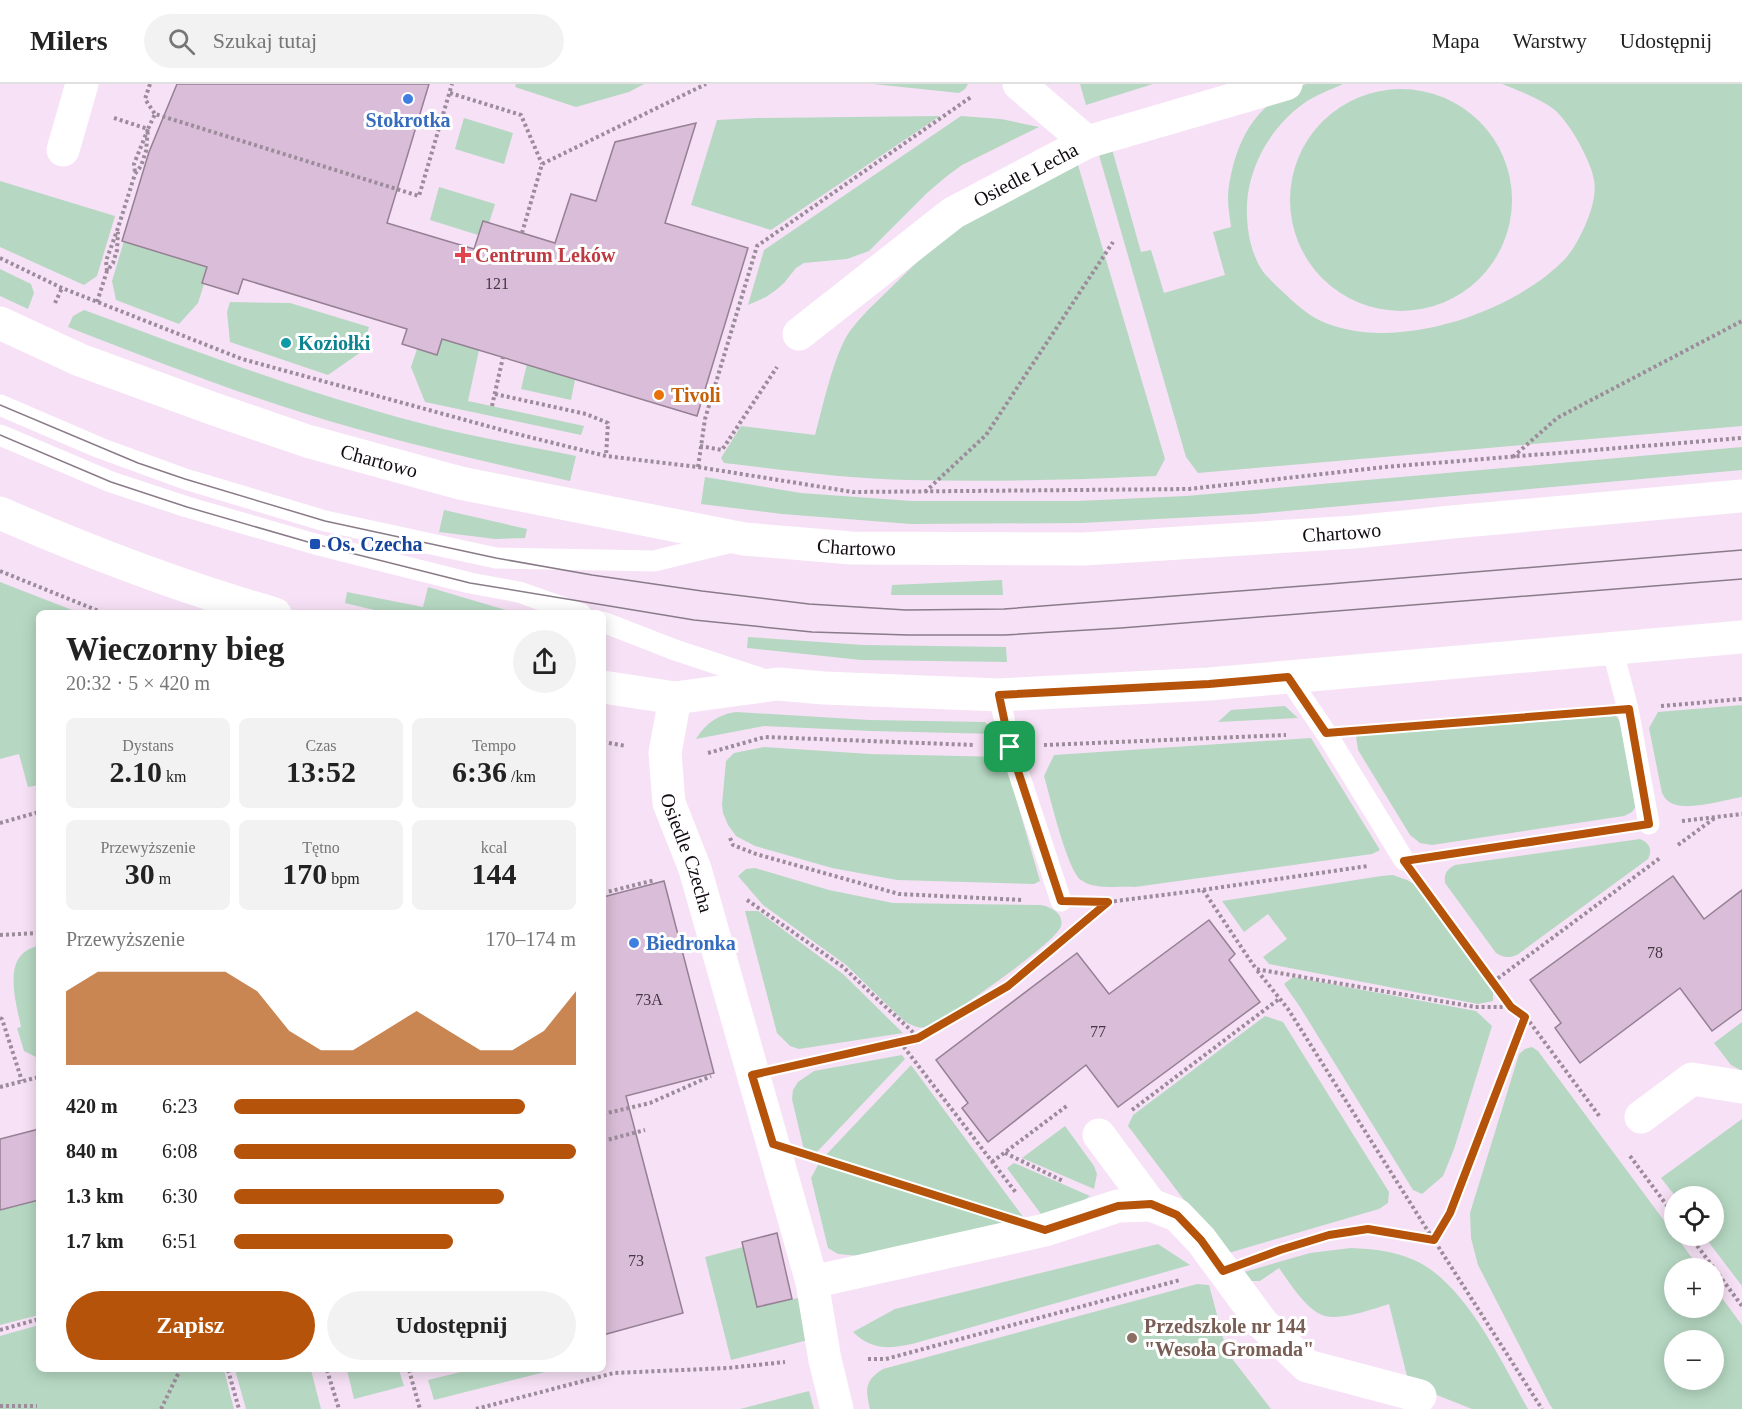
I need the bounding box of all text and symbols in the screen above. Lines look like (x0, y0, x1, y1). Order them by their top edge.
search box (144, 14, 564, 68)
text: Milers (30, 25, 108, 56)
icon: search (165, 25, 198, 58)
text: Szukaj tutaj (213, 28, 317, 53)
text: Mapa (1432, 29, 1480, 53)
text: Warstwy (1513, 29, 1587, 53)
text: Udostępnij (1620, 29, 1712, 53)
marker: Stokrotka (401, 92, 415, 106)
place label: Stokrotka (365, 109, 451, 131)
street label: Osiedle Lecha (970, 138, 1082, 211)
place label: Centrum Leków (475, 244, 616, 266)
marker: Centrum Leków (456, 248, 470, 262)
house number: 121 (485, 275, 509, 292)
place label: Koziołki (298, 332, 371, 354)
marker: Koziołki (279, 336, 293, 350)
place label: Tivoli (671, 384, 721, 406)
marker: Tivoli (652, 388, 666, 402)
street label: Chartowo (338, 440, 420, 482)
street label: Chartowo (1302, 518, 1382, 546)
place label: Os. Czecha (327, 533, 423, 555)
street label: Chartowo (816, 534, 896, 559)
marker: Os. Czecha (308, 537, 322, 551)
button: share (513, 630, 576, 693)
text: Wieczorny bieg (66, 631, 284, 667)
text: 20:32 · 5 × 420 m (66, 672, 210, 694)
pin (984, 721, 1035, 772)
icon: arrive (993, 730, 1026, 763)
text: Dystans (122, 737, 174, 754)
text: Czas (305, 737, 337, 754)
text: Tempo (472, 737, 516, 754)
text: 2.10 (110, 755, 162, 788)
text: 13:52 (286, 755, 356, 788)
text: 6:36 (452, 755, 507, 788)
text: km (162, 768, 186, 785)
text: /km (507, 768, 536, 785)
street label: Osiedle Czecha (657, 793, 718, 915)
text: Przewyższenie (100, 839, 196, 856)
text: Tętno (302, 839, 340, 856)
text: kcal (481, 839, 507, 856)
text: 30 (125, 857, 155, 890)
text: 170 (282, 857, 327, 890)
text: 144 (472, 857, 517, 890)
text: m (155, 870, 171, 887)
text: bpm (327, 870, 360, 887)
text: Przewyższenie (66, 928, 185, 950)
text: 170–174 m (485, 928, 576, 950)
place label: Biedronka (646, 932, 736, 954)
marker: Biedronka (627, 936, 641, 950)
house number: 78 (1647, 944, 1663, 961)
house number: 73A (635, 991, 663, 1008)
house number: 77 (1090, 1023, 1106, 1040)
text: 420 m (66, 1095, 118, 1117)
text: 6:23 (162, 1095, 198, 1117)
text: 840 m (66, 1140, 118, 1162)
text: 6:08 (162, 1140, 198, 1162)
text: 1.3 km (66, 1185, 124, 1207)
text: 6:30 (162, 1185, 198, 1207)
map controls (1664, 1186, 1724, 1390)
button: locate (1664, 1186, 1724, 1246)
text: 1.7 km (66, 1230, 124, 1252)
text: 6:51 (162, 1230, 198, 1252)
house number: 73 (628, 1252, 644, 1269)
button: + (1664, 1258, 1724, 1318)
button: Zapisz (66, 1291, 315, 1360)
button: Udostępnij (327, 1291, 576, 1360)
place label: Przedszkole nr 144 "Wesoła Gromada" (1144, 1315, 1314, 1360)
button: − (1664, 1330, 1724, 1390)
marker: Przedszkole nr 144 "Wesoła Gromada" (1125, 1331, 1139, 1345)

